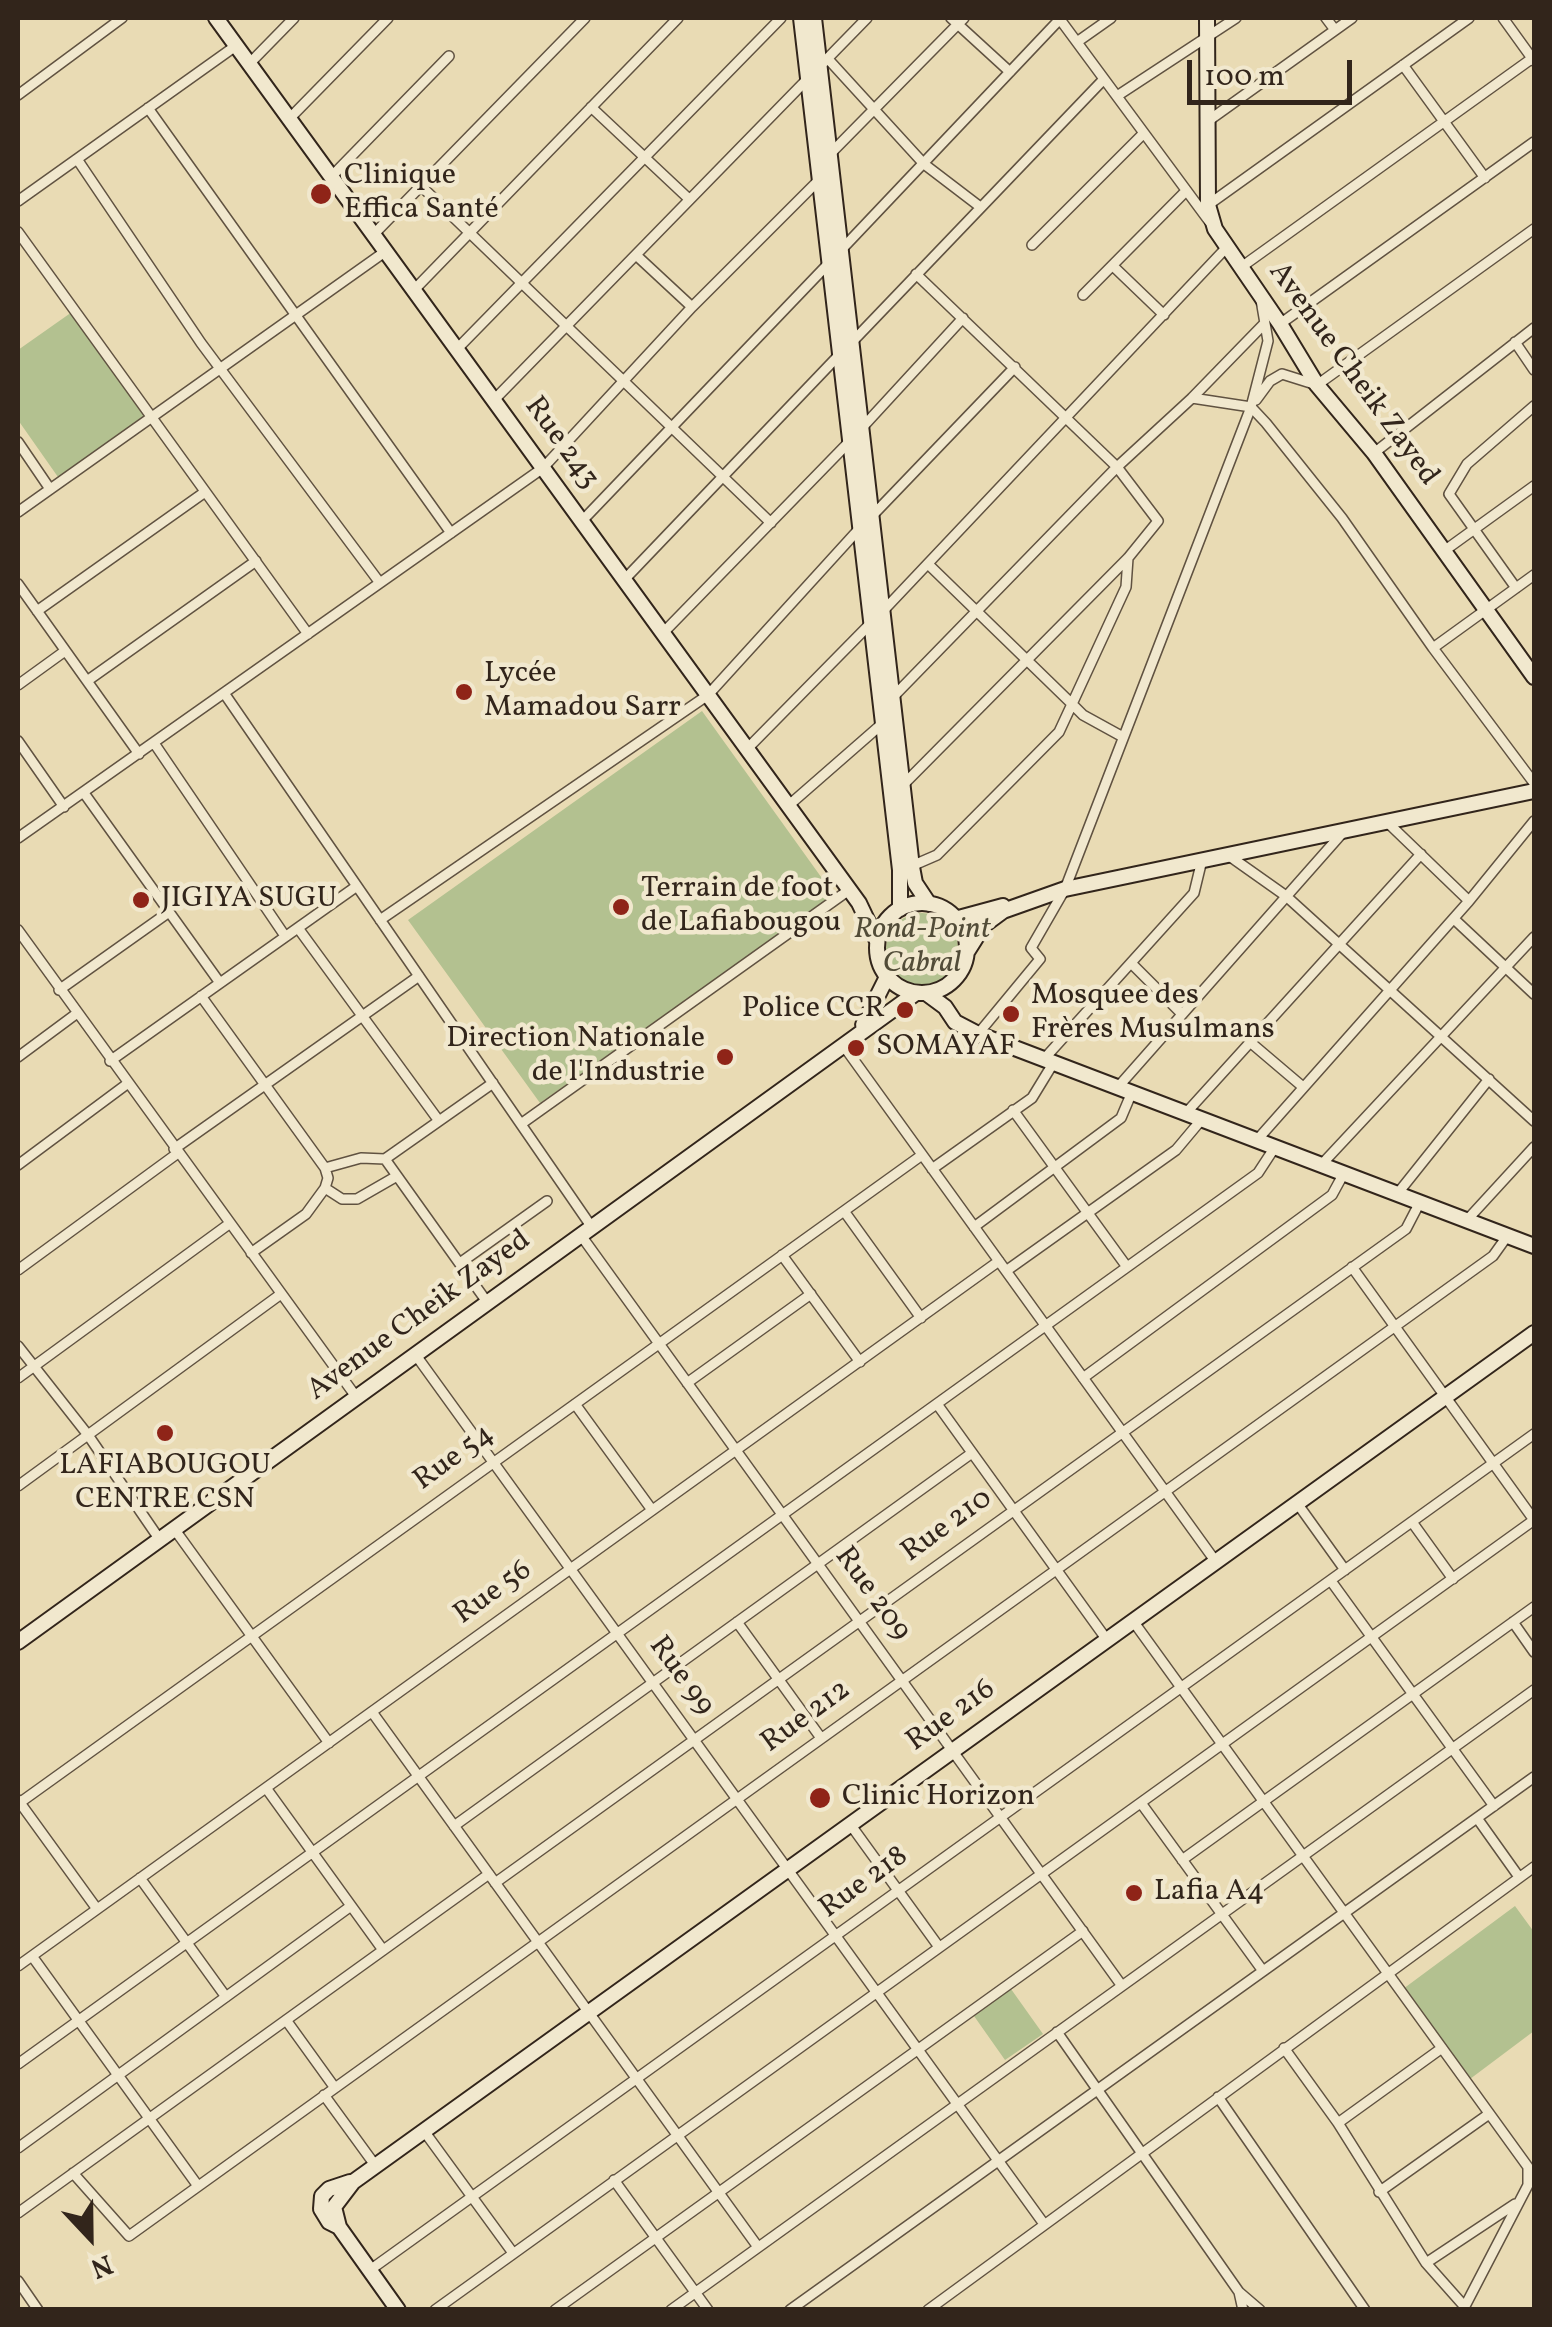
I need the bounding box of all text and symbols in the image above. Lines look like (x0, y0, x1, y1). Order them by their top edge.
scale bar (1192, 40, 1357, 102)
text: 100 m (1204, 56, 1285, 98)
place label: Clinique Effica Santé (344, 159, 499, 230)
marker: Clinique Effica Santé (308, 181, 334, 207)
street label: Avenue Cheik Zayed (1259, 256, 1445, 494)
street label: Rue 243 (515, 391, 605, 497)
place label: Lycée Mamadou Sarr (484, 657, 681, 728)
marker: Lycée Mamadou Sarr (453, 681, 475, 703)
place label: Terrain de foot de Lafiabougou (641, 872, 841, 942)
place label: JIGIYA SUGU (161, 882, 337, 918)
marker: JIGIYA SUGU (130, 889, 152, 911)
marker: Terrain de foot de Lafiabougou (610, 896, 632, 918)
park label: Rond-Point Cabral (854, 913, 990, 984)
place label: Mosquee des Frères Musulmans (1031, 979, 1275, 1050)
place label: Police CCR (742, 992, 885, 1028)
marker: Police CCR (894, 999, 916, 1021)
marker: Mosquee des Frères Musulmans (1000, 1003, 1022, 1025)
place label: Direction Nationale de l'Industrie (446, 1022, 705, 1092)
place label: SOMAYAF (876, 1030, 1016, 1066)
marker: SOMAYAF (845, 1037, 867, 1059)
marker: Direction Nationale de l'Industrie (714, 1046, 736, 1068)
street label: Avenue Cheik Zayed (301, 1224, 539, 1410)
street label: Rue 54 (408, 1418, 502, 1500)
marker: LAFIABOUGOU CENTRE CSN (154, 1422, 176, 1444)
place label: LAFIABOUGOU CENTRE CSN (59, 1449, 271, 1520)
street label: Rue 210 (896, 1482, 1000, 1572)
street label: Rue 209 (825, 1541, 917, 1649)
street label: Rue 56 (448, 1554, 540, 1634)
street label: Rue 99 (639, 1630, 721, 1724)
street label: Rue 216 (901, 1673, 1003, 1761)
street label: Rue 212 (755, 1674, 859, 1762)
place label: Clinic Horizon (842, 1780, 1035, 1816)
marker: Clinic Horizon (807, 1785, 833, 1811)
street label: Rue 218 (814, 1840, 916, 1928)
place label: Lafia A4 (1154, 1875, 1265, 1911)
marker: Lafia A4 (1123, 1882, 1145, 1904)
north arrow (40, 2187, 140, 2287)
text: N (85, 2243, 118, 2287)

